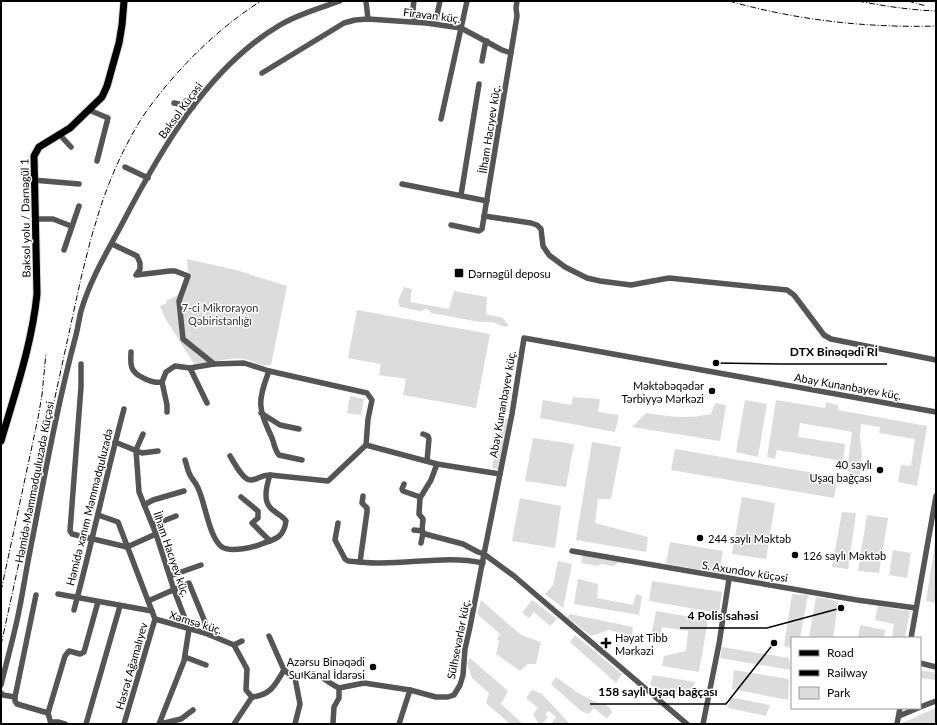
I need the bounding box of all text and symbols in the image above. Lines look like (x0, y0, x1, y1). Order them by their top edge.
street label: Firavan küç. (403, 5, 461, 25)
street label: Baksol Küçəsi (155, 79, 205, 141)
street label: İlham Hacıyev küç. (476, 84, 502, 174)
street label: Baksol yolu / Dərnəgül 1 (17, 158, 33, 278)
marker: Dərnəgül deposu (453, 267, 465, 279)
place label: Dərnəgül deposu (468, 267, 551, 280)
park label: 7-ci Mikrorayon Qəbiristanlığı (182, 301, 258, 327)
callout: DTX Binəqədi Rİ (782, 340, 887, 364)
text: DTX Binəqədi Rİ (790, 344, 878, 359)
street label: Abay Kunanbayev küç. (486, 349, 518, 459)
street label: Abay Kunanbayev küç. (793, 370, 903, 402)
place label: Məktəbəqədər Tərbiyyə Mərkəzi (622, 379, 704, 405)
marker: Məktəbəqədər Tərbiyyə Mərkəzi (707, 386, 717, 396)
street label: Həmidə Məmmədquluzadə Küçəsi (12, 400, 56, 564)
street label: Həmidə xanım Məmmədquluzadə (63, 427, 115, 587)
place label: 40 saylı Uşaq bağçası (810, 458, 872, 484)
marker: 40 saylı Uşaq bağçası (875, 465, 885, 475)
street label: İlham Hacıyev küç. (151, 509, 193, 599)
place label: 244 saylı Məktəb (708, 532, 791, 545)
marker: 244 saylı Məktəb (695, 533, 705, 543)
place label: 126 saylı Məktəb (803, 549, 886, 562)
marker: 126 saylı Məktəb (790, 550, 800, 560)
street label: S. Axundov küçəsi (701, 558, 789, 584)
street label: Sülhsevərlər küç. (444, 598, 472, 680)
callout: 4 Polis sahəsi (680, 604, 767, 628)
street label: Xəmsə küç. (168, 608, 224, 636)
text: 4 Polis sahəsi (688, 608, 759, 623)
street label: Həsrət Ağamalıyev (112, 621, 150, 711)
place label: Həyat Tibb Mərkəzi (615, 631, 668, 657)
marker: Həyat Tibb Mərkəzi (600, 637, 612, 649)
legend (791, 637, 921, 709)
text: Road (827, 645, 854, 660)
place label: Azərsu Binəqədi Su Kanal İdarəsi (287, 655, 365, 681)
marker: Azərsu Binəqədi Su Kanal İdarəsi (368, 662, 378, 672)
text: Railway (827, 665, 868, 680)
callout: 158 saylı Uşaq bağçası (590, 680, 726, 704)
text: 158 saylı Uşaq bağçası (598, 684, 718, 699)
text: Park (827, 685, 851, 700)

